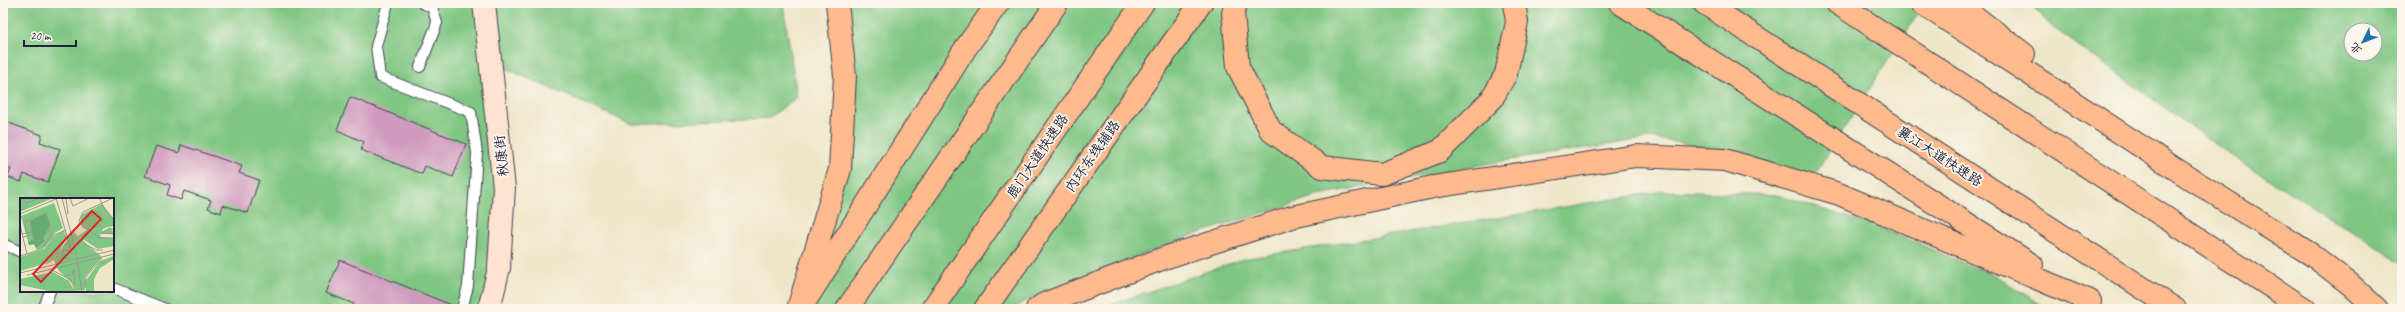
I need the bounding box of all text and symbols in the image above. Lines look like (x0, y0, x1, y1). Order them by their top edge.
scale bar (24, 22, 76, 48)
north arrow (2343, 22, 2383, 62)
text: 20 m (30, 28, 52, 44)
text: 北 (2347, 40, 2365, 58)
street label: 鹿门大道快速路 (1003, 111, 1072, 202)
street label: 内环东线辅路 (1061, 117, 1123, 196)
street label: 襄江大道快速路 (1894, 123, 1985, 190)
street label: 秋康街 (491, 134, 512, 178)
inset map (20, 198, 114, 292)

